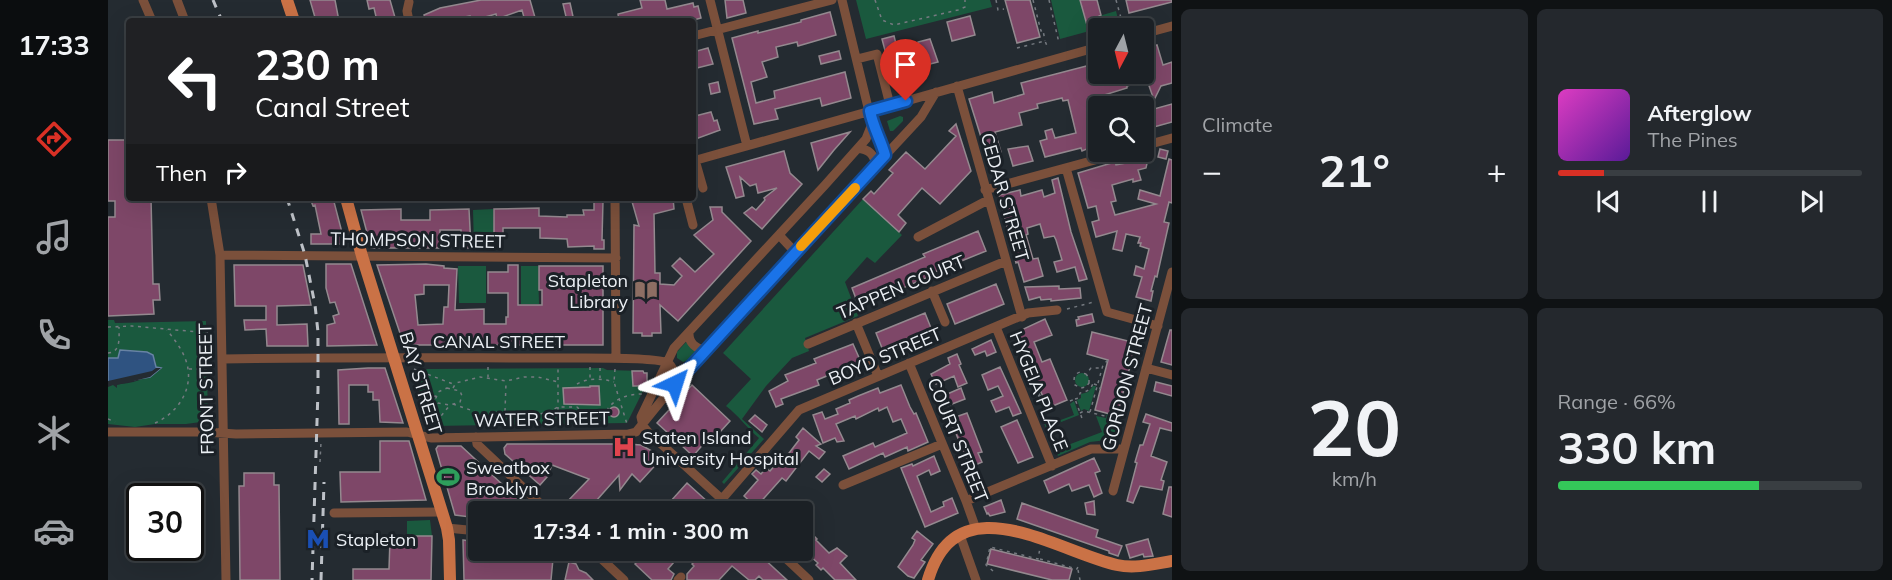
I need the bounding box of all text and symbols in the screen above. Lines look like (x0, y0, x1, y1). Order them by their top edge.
north arrow (1088, 18, 1154, 84)
map controls (1088, 18, 1154, 162)
text: 17:33 (18, 28, 90, 62)
text: 230 m (255, 38, 380, 91)
pin (880, 39, 931, 101)
icon: left (156, 42, 234, 120)
icon: arrive (889, 48, 922, 81)
text: Canal Street (255, 90, 409, 124)
button: search (1088, 96, 1154, 162)
text: Afterglow (1648, 99, 1752, 127)
text: Climate (1202, 112, 1273, 137)
icon: directions (33, 118, 75, 160)
text: The Pines (1648, 127, 1738, 152)
street label: CEDAR STREET (976, 130, 1034, 264)
text: 21° (1319, 142, 1390, 198)
text: − (1202, 150, 1222, 191)
text: + (1487, 150, 1507, 191)
icon: right (219, 156, 252, 189)
text: Then (156, 159, 207, 187)
icon: previous (1592, 185, 1625, 218)
icon: pause (1693, 185, 1726, 218)
icon: next (1795, 185, 1828, 218)
icon: music (33, 216, 75, 258)
street label: THOMPSON STREET (330, 227, 506, 253)
street label: TAPPEN COURT (834, 250, 969, 324)
place label: Stapleton Library (548, 269, 628, 313)
library icon: Stapleton Library (633, 277, 659, 303)
street label: GORDON STREET (1096, 301, 1158, 453)
icon: phone (33, 314, 75, 356)
street label: BOYD STREET (825, 322, 945, 390)
street label: FRONT STREET (193, 323, 219, 455)
street label: HYGEIA PLACE (1004, 328, 1074, 454)
street label: BAY STREET (395, 329, 448, 437)
street label: CANAL STREET (433, 330, 565, 353)
position arrow (643, 352, 707, 416)
street label: COURT STREET (922, 374, 994, 506)
text: 20 (1307, 378, 1401, 476)
text: Range · 66% (1558, 389, 1676, 414)
street label: WATER STREET (474, 406, 610, 432)
icon: climate (33, 412, 75, 454)
text: 330 km (1558, 419, 1716, 475)
place label: Staten Island University Hospital (642, 426, 799, 470)
hospital icon: Staten Island University Hospital (611, 434, 637, 460)
place label: Sweatbox Brooklyn (466, 456, 550, 500)
sports icon: Sweatbox Brooklyn (435, 464, 461, 490)
text: km/h (1332, 466, 1377, 491)
speed limit sign: 30 (126, 483, 204, 561)
icon: car (33, 510, 75, 552)
text: 17:34 · 1 min · 300 m (532, 517, 749, 545)
metro station icon: Stapleton (305, 526, 331, 552)
place label: Stapleton (336, 528, 416, 551)

